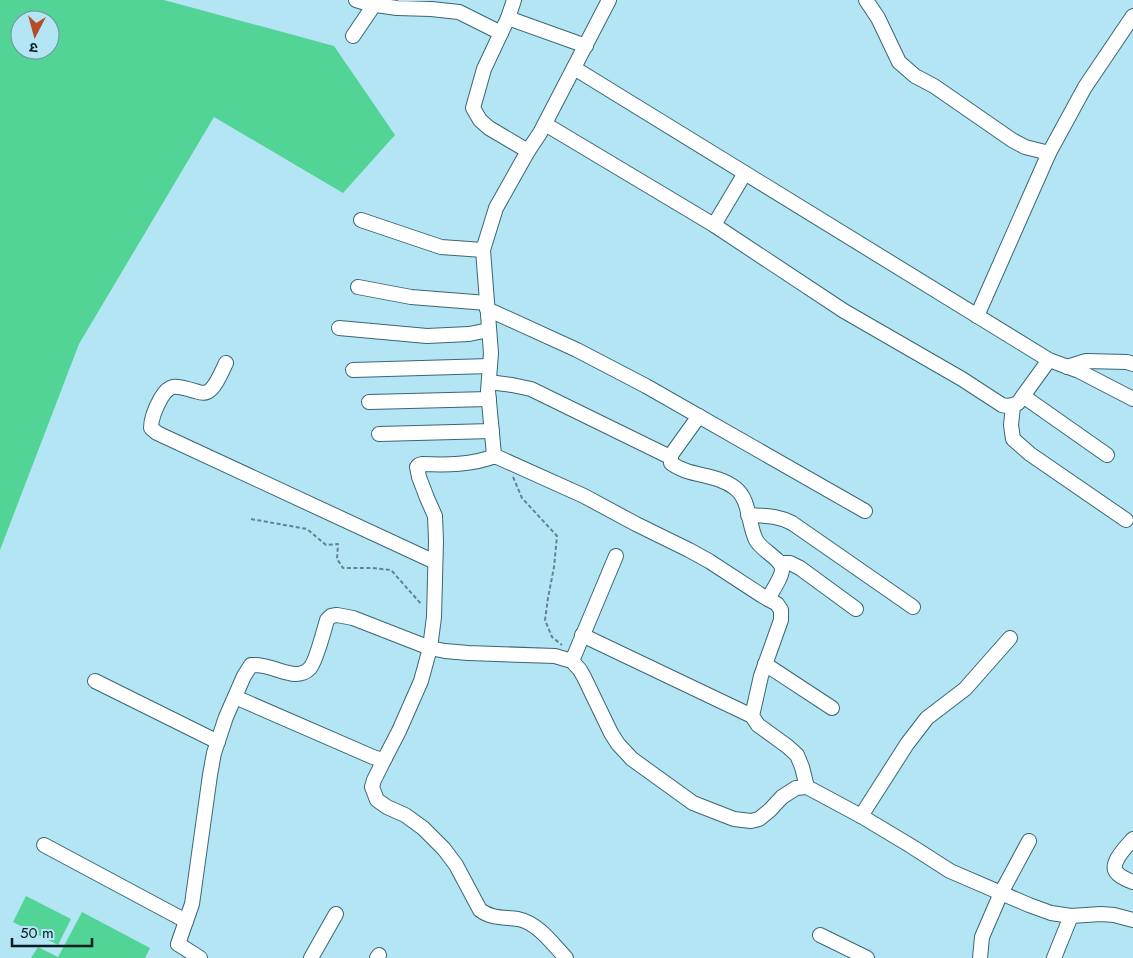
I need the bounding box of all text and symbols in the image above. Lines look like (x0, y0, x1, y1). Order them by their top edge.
north arrow (10, 10, 60, 60)
text: उ (28, 37, 39, 58)
scale bar (12, 916, 92, 948)
text: 50 m (20, 922, 54, 944)

